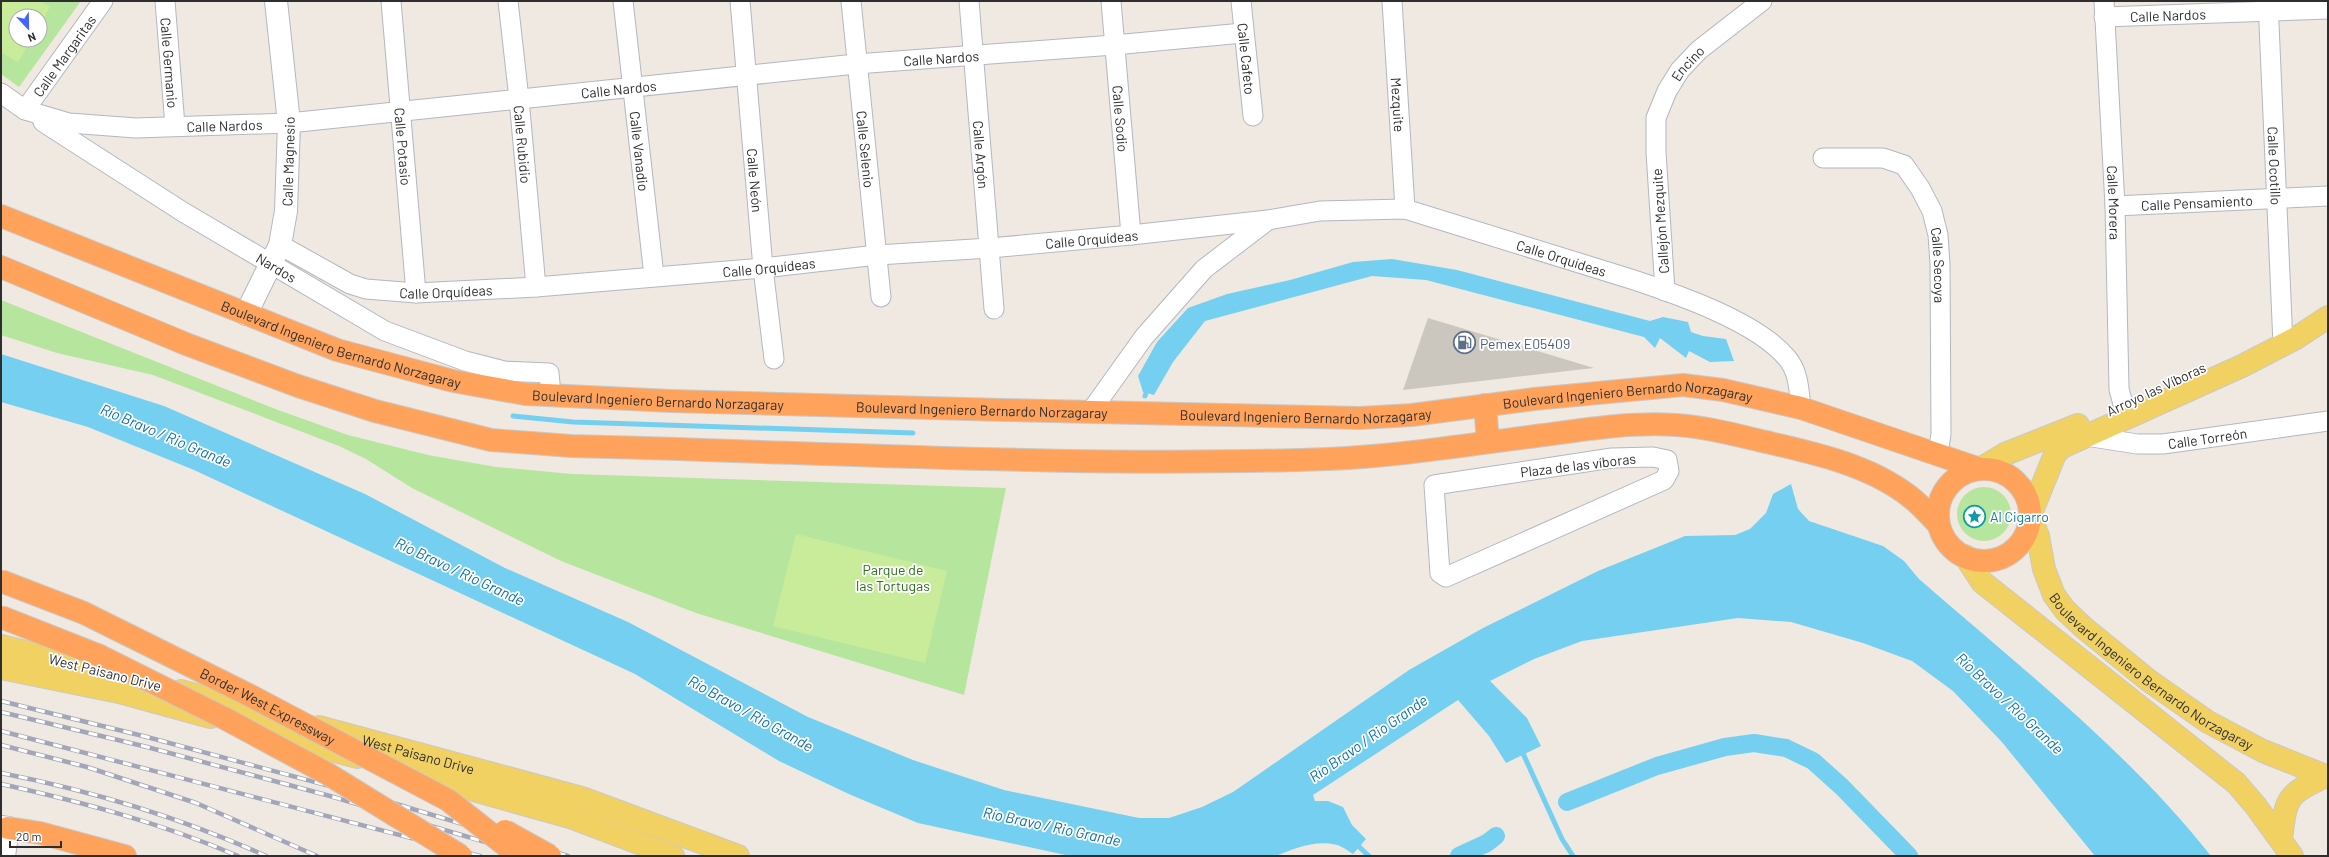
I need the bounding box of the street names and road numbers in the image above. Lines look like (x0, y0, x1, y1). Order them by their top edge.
street label: Calle Nardos (2130, 5, 2207, 25)
street label: Calle Margaritas (29, 11, 99, 100)
street label: Calle Germanio (158, 17, 182, 109)
street label: Calle Cafeto (1235, 22, 1259, 95)
street label: Encino (1667, 42, 1707, 84)
street label: Calle Nardos (903, 46, 980, 69)
street label: Calle Nardos (580, 76, 658, 101)
street label: Mezquite (1388, 77, 1409, 133)
street label: Calle Sodio (1110, 84, 1132, 153)
street label: Calle Rubidio (511, 104, 535, 184)
street label: Calle Potasio (392, 107, 415, 186)
street label: Calle Vanadio (627, 110, 653, 192)
street label: Calle Selenio (854, 110, 878, 189)
street label: Calle Nardos (186, 115, 263, 135)
street label: Calle Magnesio (278, 116, 298, 207)
street label: Calle Argón (970, 120, 993, 189)
street label: Calle Ocotillo (2265, 126, 2285, 205)
street label: Calle Neón (744, 148, 767, 213)
street label: Calle Morera (2104, 165, 2124, 240)
street label: Callejón Mezquite (1648, 168, 1672, 274)
street label: Calle Pensamiento (2141, 191, 2253, 213)
street label: Calle Secoya (1928, 225, 1949, 303)
street label: Calle Orquídeas (1044, 226, 1139, 251)
street label: Calle Orquídeas (1515, 236, 1609, 280)
street label: Nardos (253, 249, 300, 286)
street label: Calle Orquídeas (722, 254, 816, 280)
street label: Calle Orquídeas (399, 281, 493, 302)
street label: Boulevard Ingeniero Bernardo Norzagaray (219, 296, 463, 391)
street label: Arroyo las Víboras (2104, 358, 2209, 419)
street label: Boulevard Ingeniero Bernardo Norzagaray (1502, 376, 1755, 412)
street label: Boulevard Ingeniero Bernardo Norzagaray (532, 386, 785, 413)
street label: Boulevard Ingeniero Bernardo Norzagaray (856, 398, 1108, 421)
street label: Boulevard Ingeniero Bernardo Norzagaray (1180, 404, 1433, 426)
street label: Calle Torreón (2167, 424, 2248, 452)
street label: Plaza de las víboras (1519, 449, 1637, 481)
street label: Boulevard Ingeniero Bernardo Norzagaray (2046, 589, 2257, 753)
street label: West Paisano Drive (47, 650, 163, 694)
street label: Border West Expressway (198, 664, 339, 748)
street label: West Paisano Drive (360, 731, 476, 777)

